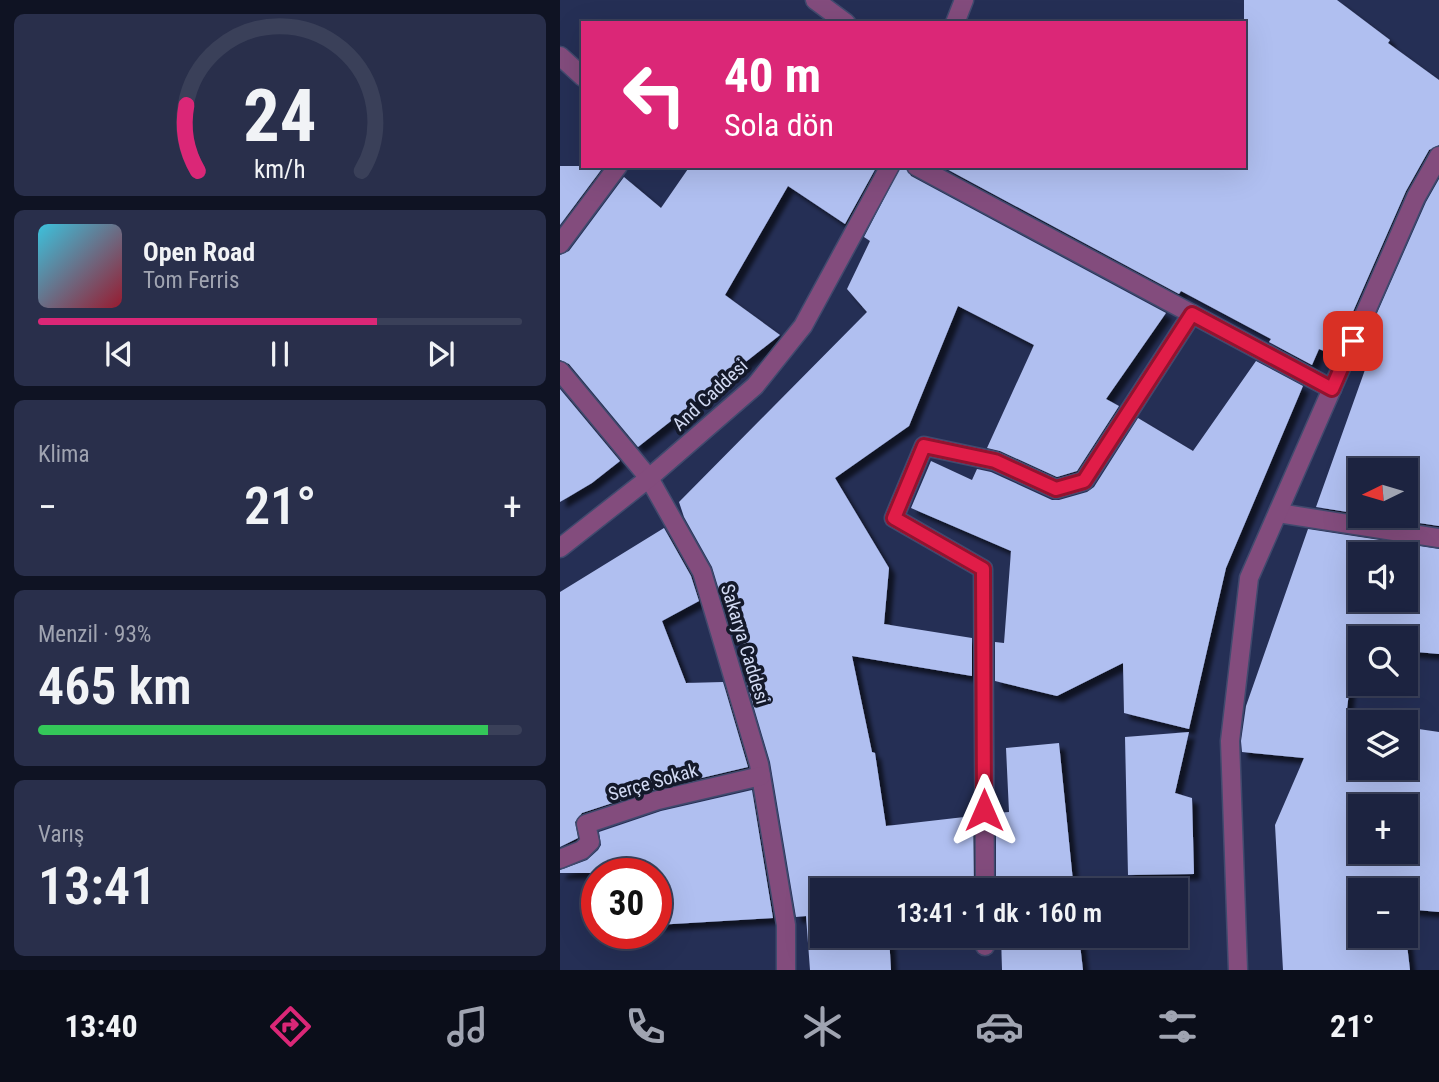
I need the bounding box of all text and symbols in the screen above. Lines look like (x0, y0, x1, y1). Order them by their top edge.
text: 40 m (724, 47, 821, 104)
icon: left (609, 49, 700, 140)
text: 24 (243, 73, 317, 159)
text: Sola dön (724, 106, 834, 144)
text: km/h (254, 155, 306, 184)
text: Open Road (143, 237, 255, 267)
text: Tom Ferris (143, 267, 239, 294)
pin (1323, 311, 1383, 371)
icon: arrive (1334, 322, 1372, 360)
icon: previous (100, 335, 138, 373)
icon: pause (261, 335, 299, 373)
icon: next (422, 335, 460, 373)
street label: And Caddesi (668, 354, 752, 436)
text: Klima (38, 441, 89, 468)
north arrow (1348, 458, 1418, 528)
map controls (1348, 458, 1418, 948)
text: 21° (244, 476, 316, 537)
text: − (38, 485, 57, 529)
text: + (503, 485, 522, 529)
button: sound (1348, 542, 1418, 612)
street label: Sakarya Caddesi (716, 581, 774, 707)
text: Menzil · 93% (38, 621, 151, 648)
button: search (1348, 626, 1418, 696)
text: 465 km (38, 656, 192, 717)
button: layers (1348, 710, 1418, 780)
street label: Serçe Sokak (606, 758, 701, 806)
position arrow (947, 773, 1021, 847)
button: + (1348, 794, 1418, 864)
text: Varış (38, 821, 84, 848)
text: 13:41 (38, 856, 156, 917)
speed limit sign: 30 (581, 858, 672, 949)
button: − (1348, 878, 1418, 948)
text: 13:41 · 1 dk · 160 m (896, 898, 1102, 928)
icon: directions (266, 1002, 315, 1051)
icon: music (443, 1002, 492, 1051)
icon: phone (621, 1002, 670, 1051)
icon: climate (798, 1002, 847, 1051)
icon: car (975, 1002, 1024, 1051)
icon: filters (1153, 1002, 1202, 1051)
text: 13:40 (64, 1007, 138, 1045)
text: 21° (1330, 1007, 1375, 1045)

